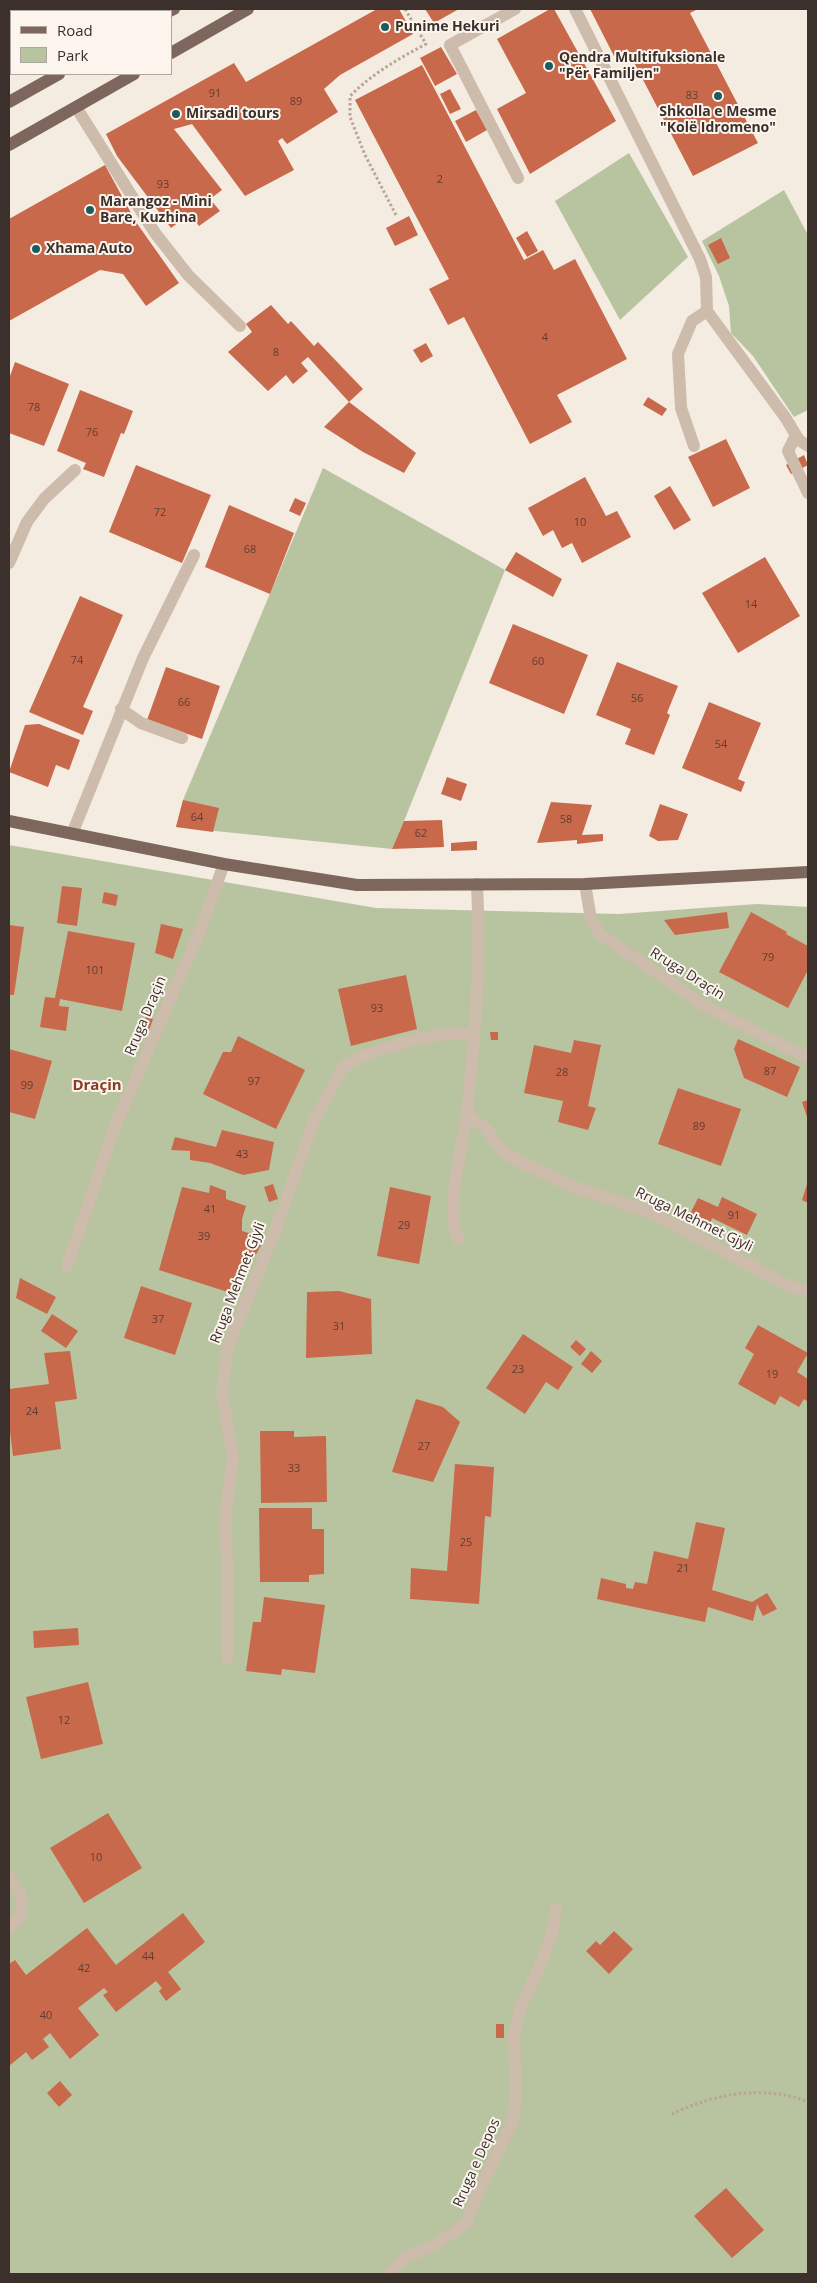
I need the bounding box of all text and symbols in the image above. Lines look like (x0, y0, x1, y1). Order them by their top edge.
legend (10, 10, 172, 75)
place label: Punime Hekuri (395, 19, 500, 35)
text: Road (57, 20, 93, 40)
marker: Punime Hekuri (379, 21, 391, 33)
text: Park (57, 45, 88, 65)
place label: Qendra Multifuksionale "Për Familjen" (559, 50, 725, 82)
marker: Qendra Multifuksionale "Për Familjen" (543, 60, 555, 72)
house number: 91 (209, 87, 221, 101)
house number: 83 (686, 89, 698, 103)
marker: Shkolla e Mesme "Kolë Idromeno" (712, 90, 724, 102)
house number: 89 (290, 95, 302, 109)
place label: Shkolla e Mesme "Kolë Idromeno" (659, 104, 777, 136)
place label: Mirsadi tours (186, 106, 279, 122)
marker: Mirsadi tours (170, 108, 182, 120)
house number: 2 (437, 173, 443, 187)
house number: 93 (157, 178, 169, 192)
place label: Marangoz - Mini Bare, Kuzhina (100, 194, 212, 226)
marker: Marangoz - Mini Bare, Kuzhina (84, 204, 96, 216)
place label: Xhama Auto (46, 241, 132, 257)
marker: Xhama Auto (30, 243, 42, 255)
house number: 4 (542, 331, 548, 345)
house number: 8 (273, 346, 279, 360)
house number: 78 (28, 401, 40, 415)
house number: 76 (86, 426, 98, 440)
house number: 72 (154, 506, 166, 520)
house number: 10 (574, 516, 586, 530)
house number: 68 (244, 543, 256, 557)
house number: 14 (745, 598, 757, 612)
house number: 74 (71, 654, 83, 668)
house number: 60 (532, 655, 544, 669)
house number: 56 (631, 692, 643, 706)
house number: 66 (178, 696, 190, 710)
house number: 54 (715, 738, 727, 752)
house number: 64 (191, 811, 203, 825)
house number: 58 (560, 813, 572, 827)
house number: 62 (415, 827, 427, 841)
street label: Rruga Draçin (647, 945, 727, 1003)
house number: 79 (762, 951, 774, 965)
house number: 101 (86, 964, 104, 978)
street label: Rruga Draçin (122, 974, 170, 1058)
house number: 93 (371, 1002, 383, 1016)
house number: 87 (764, 1065, 776, 1079)
house number: 28 (556, 1066, 568, 1080)
house number: 97 (248, 1075, 260, 1089)
district label: Draçin (72, 1077, 122, 1095)
house number: 99 (21, 1079, 33, 1093)
house number: 89 (693, 1120, 705, 1134)
house number: 43 (236, 1148, 248, 1162)
street label: Rruga Mehmet Gjyli (633, 1184, 755, 1256)
house number: 41 (204, 1203, 216, 1217)
house number: 91 (728, 1209, 740, 1223)
house number: 29 (398, 1219, 410, 1233)
street label: Rruga Mehmet Gjyli (207, 1220, 269, 1346)
house number: 39 (198, 1230, 210, 1244)
house number: 37 (152, 1313, 164, 1327)
house number: 31 (333, 1320, 345, 1334)
house number: 23 (512, 1363, 524, 1377)
house number: 19 (766, 1368, 778, 1382)
house number: 24 (26, 1405, 38, 1419)
house number: 27 (418, 1440, 430, 1454)
house number: 33 (288, 1462, 300, 1476)
house number: 25 (460, 1536, 472, 1550)
house number: 21 (677, 1562, 689, 1576)
house number: 12 (58, 1714, 70, 1728)
house number: 10 (90, 1851, 102, 1865)
house number: 44 (142, 1950, 154, 1964)
house number: 42 (78, 1962, 90, 1976)
house number: 40 (40, 2009, 52, 2023)
street label: Rruga e Depos (450, 2116, 504, 2210)

